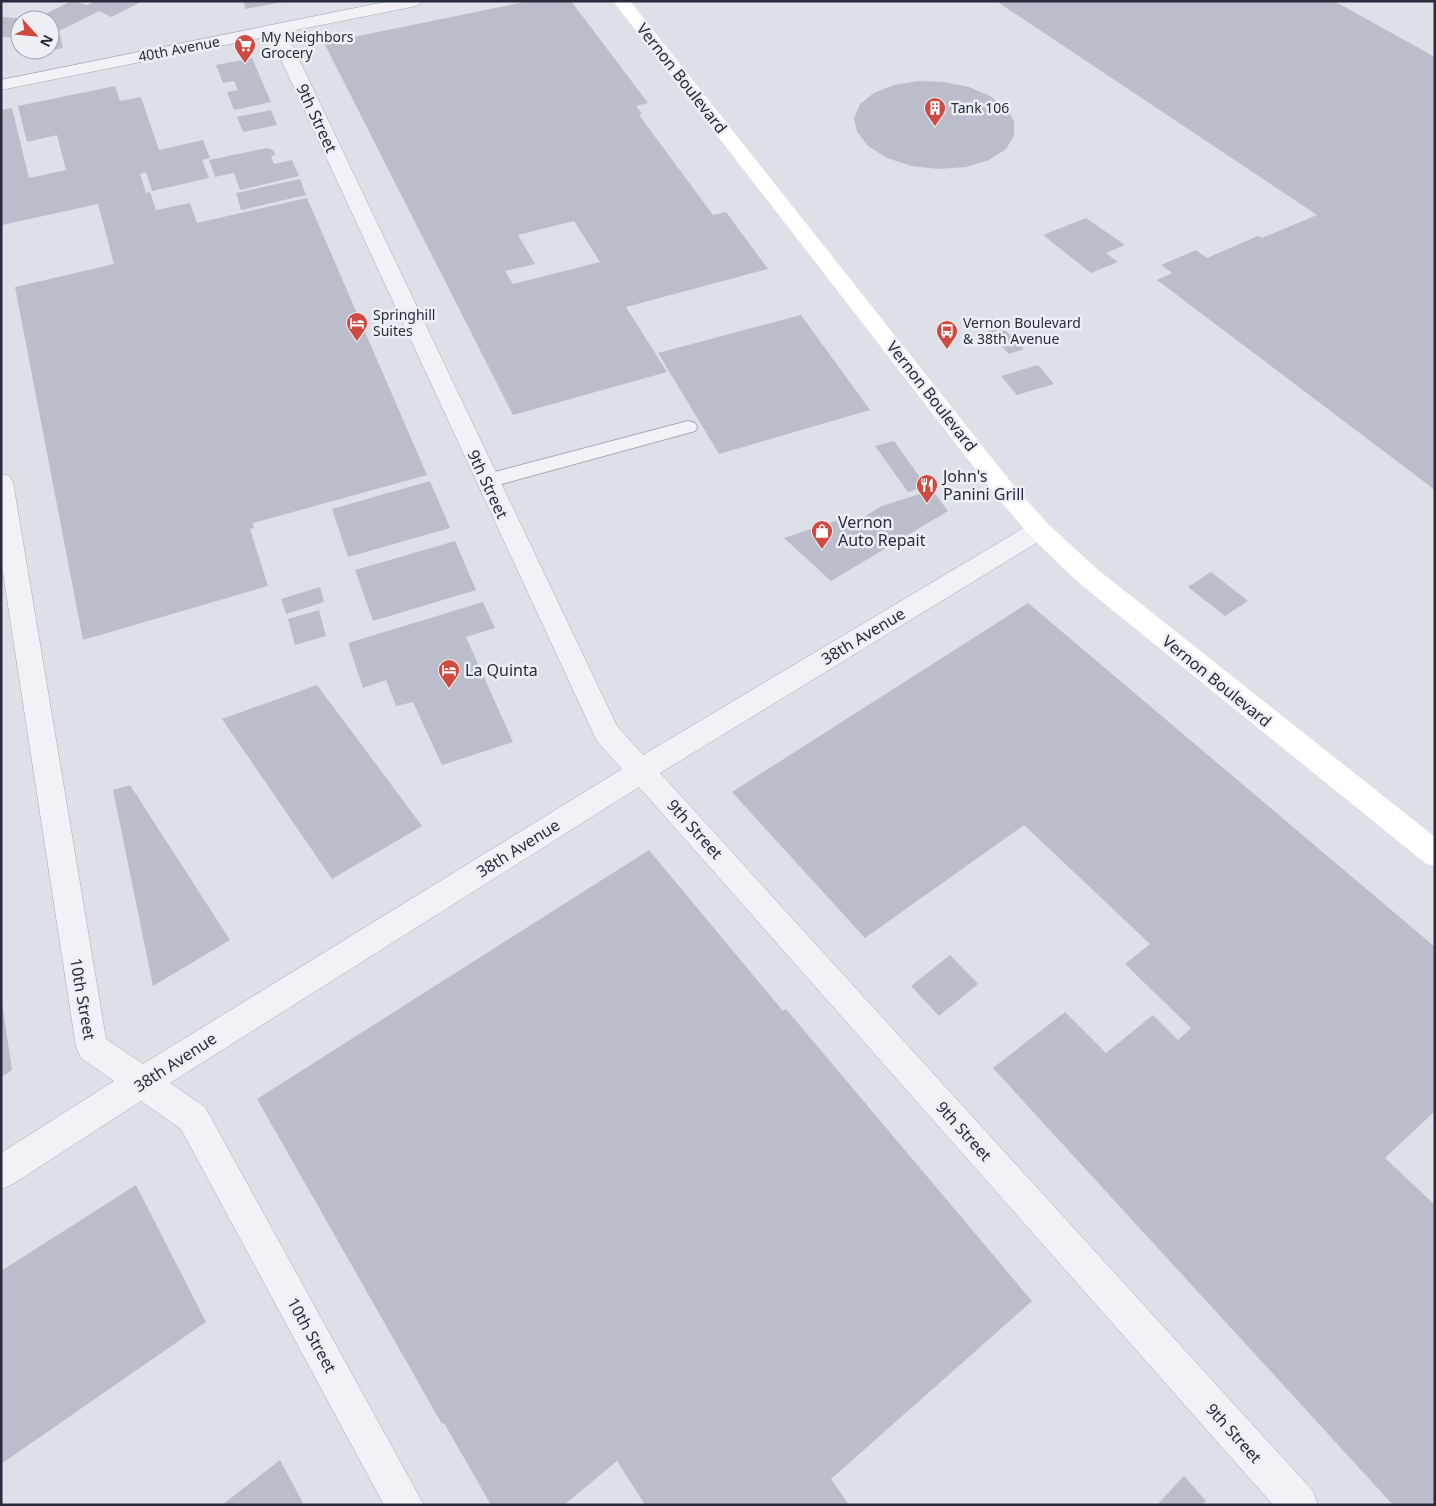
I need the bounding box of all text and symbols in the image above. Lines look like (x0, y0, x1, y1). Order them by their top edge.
north arrow (10, 10, 60, 60)
street label: Vernon Boulevard (632, 18, 732, 138)
place label: My Neighbors Grocery (261, 27, 354, 62)
street label: 40th Avenue (137, 31, 221, 66)
text: N (36, 32, 58, 51)
supermarket icon: My Neighbors Grocery (233, 33, 257, 64)
street label: 9th Street (291, 80, 343, 156)
building icon: Tank 106 (923, 96, 947, 127)
place label: Tank 106 (951, 98, 1009, 117)
place label: Springhill Suites (373, 305, 435, 340)
hotel icon: Springhill Suites (345, 311, 369, 342)
place label: Vernon Boulevard & 38th Avenue (963, 313, 1081, 348)
bus stop icon: Vernon Boulevard & 38th Avenue (935, 319, 959, 350)
street label: Vernon Boulevard (882, 336, 982, 456)
street label: 9th Street (462, 446, 514, 522)
place label: John's Panini Grill (941, 465, 1025, 505)
restaurant icon: John's Panini Grill (915, 473, 939, 504)
place label: Vernon Auto Repait (838, 511, 926, 551)
shop icon: Vernon Auto Repait (810, 519, 834, 550)
street label: 38th Avenue (817, 602, 909, 670)
street label: Vernon Boulevard (1158, 630, 1276, 732)
hotel icon: La Quinta (437, 658, 461, 689)
place label: La Quinta (465, 659, 538, 681)
street label: 9th Street (662, 794, 728, 864)
street label: 38th Avenue (472, 814, 564, 882)
street label: 10th Street (65, 956, 101, 1042)
street label: 38th Avenue (129, 1027, 221, 1097)
street label: 9th Street (931, 1096, 997, 1166)
street label: 10th Street (282, 1293, 342, 1377)
street label: 9th Street (1201, 1398, 1267, 1468)

